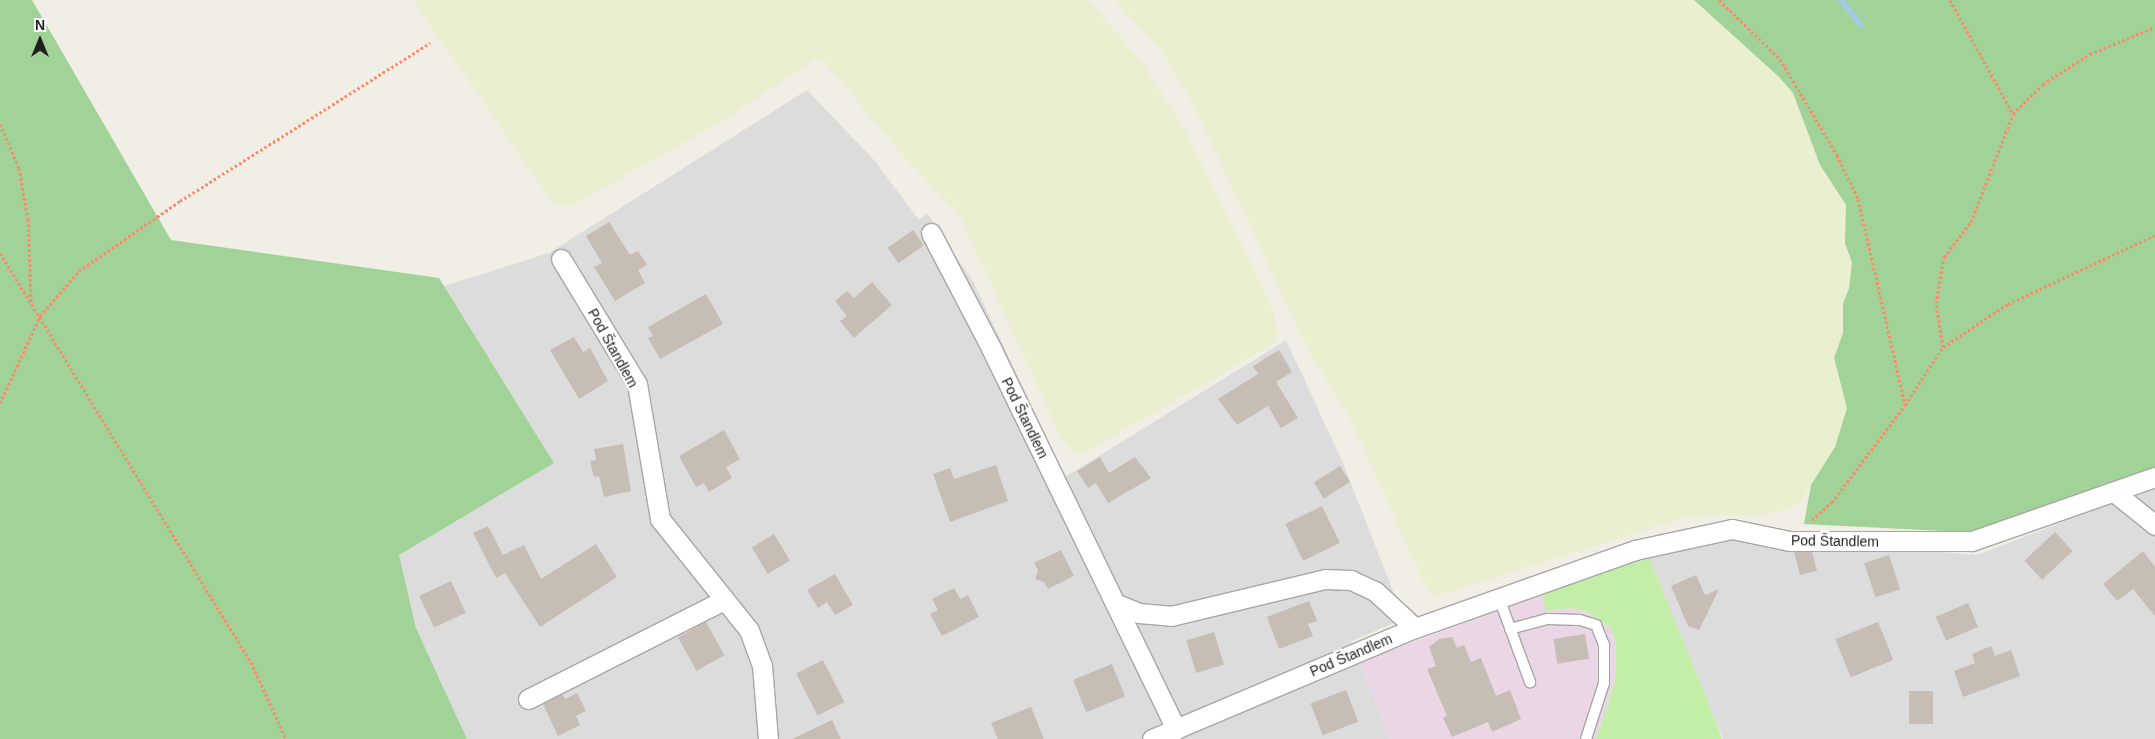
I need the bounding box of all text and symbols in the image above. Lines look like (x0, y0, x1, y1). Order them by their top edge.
north arrow (15, 15, 65, 65)
text: N (35, 17, 45, 33)
street label: Pod Štandlem (584, 305, 642, 391)
street label: Pod Štandlem (998, 375, 1052, 461)
street label: Pod Štandlem (1791, 532, 1879, 550)
street label: Pod Štandlem (1307, 630, 1395, 680)

